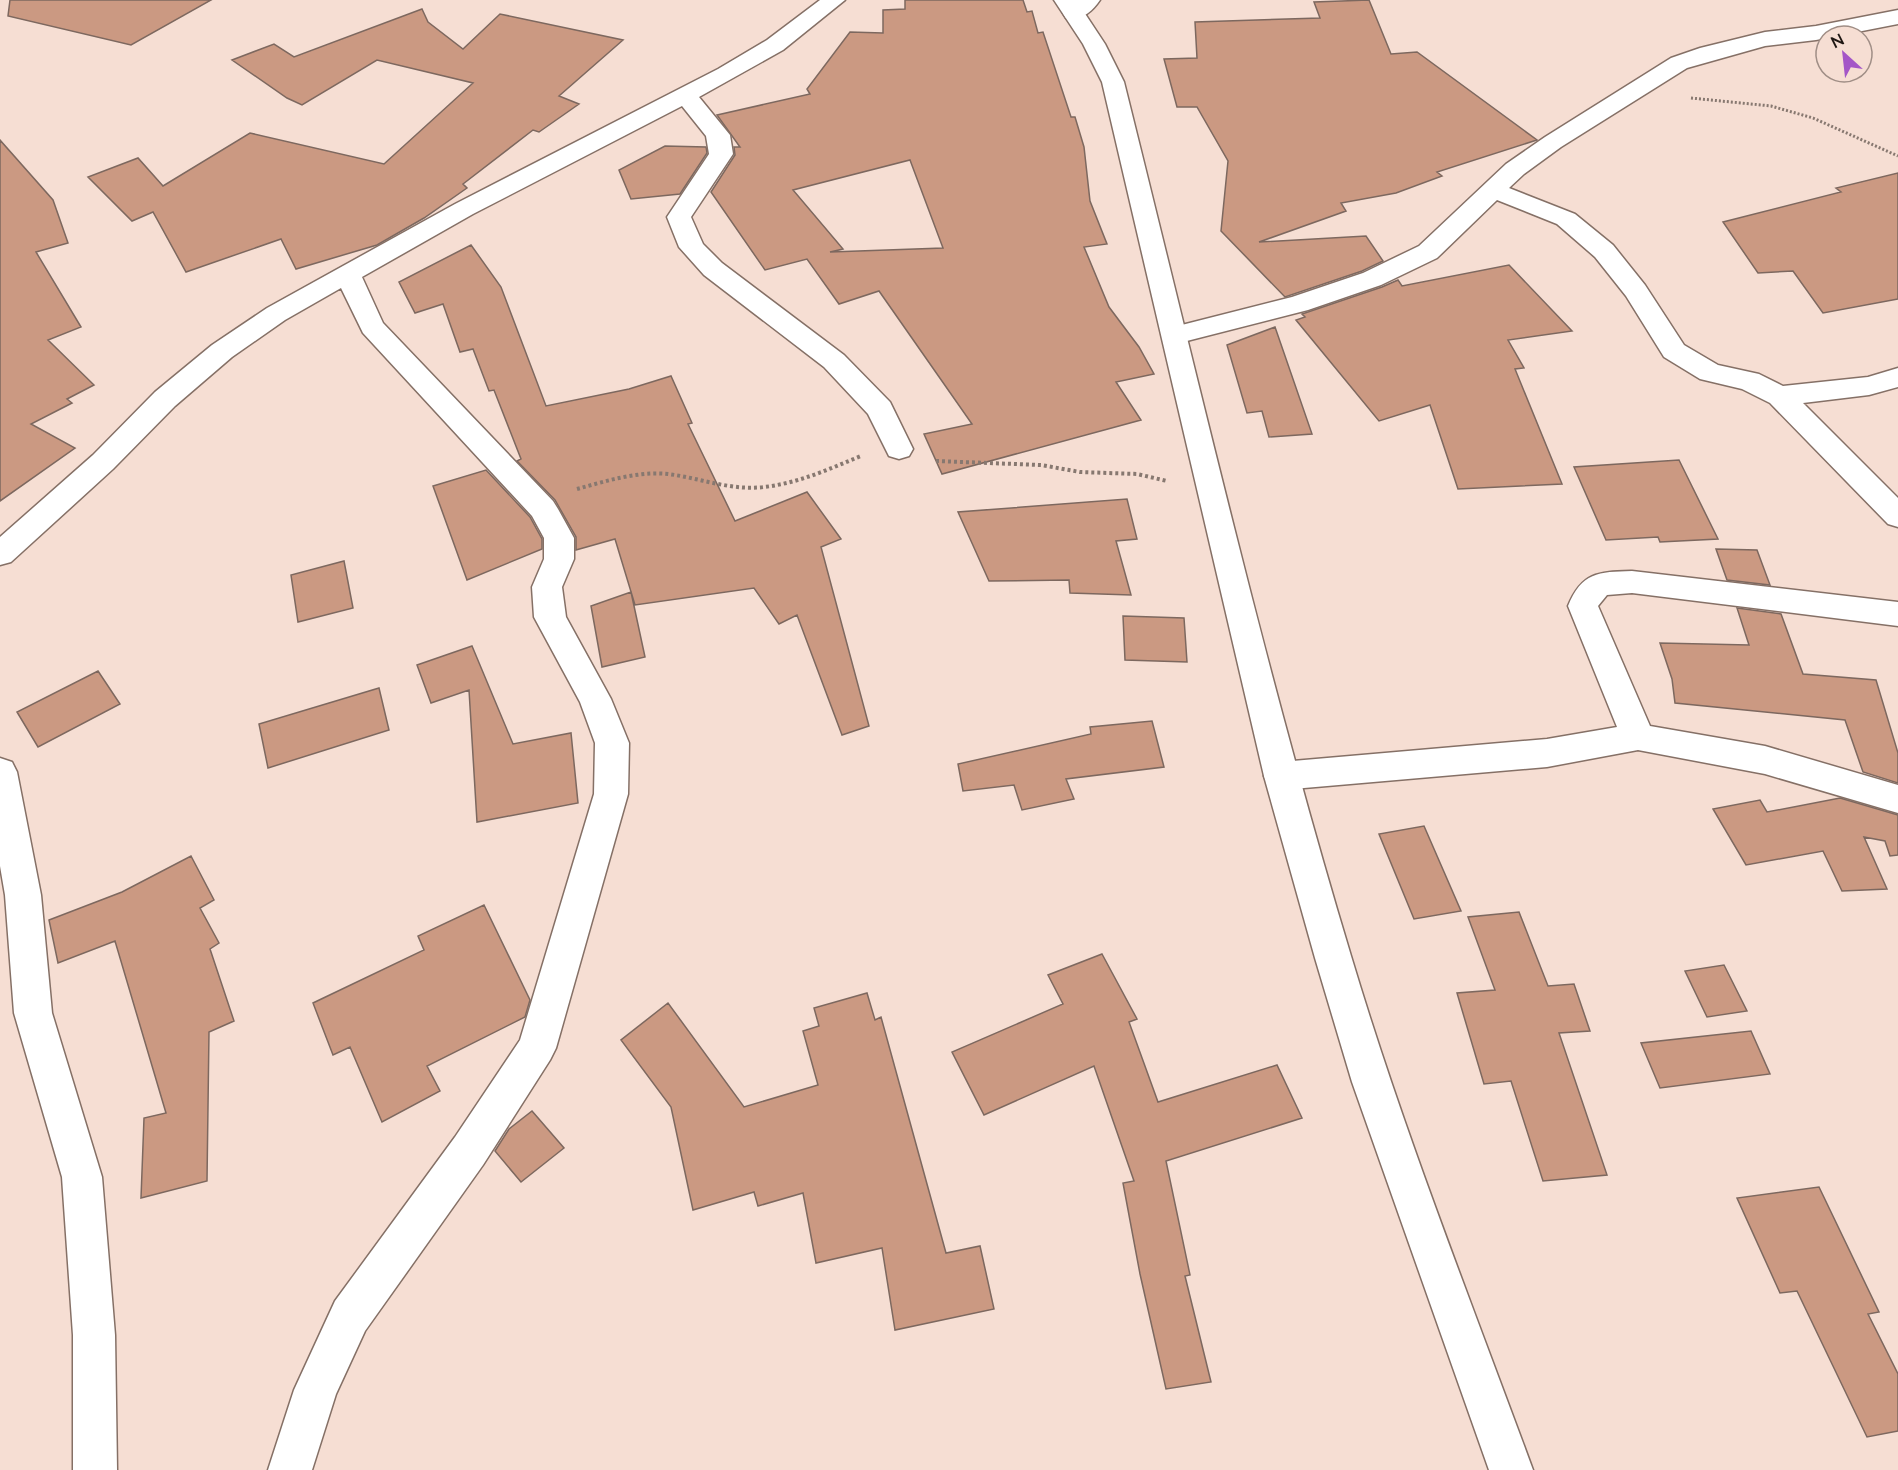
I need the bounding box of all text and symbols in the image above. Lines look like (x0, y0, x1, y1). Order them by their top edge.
north arrow (1814, 24, 1874, 84)
text: N (1827, 29, 1847, 51)

